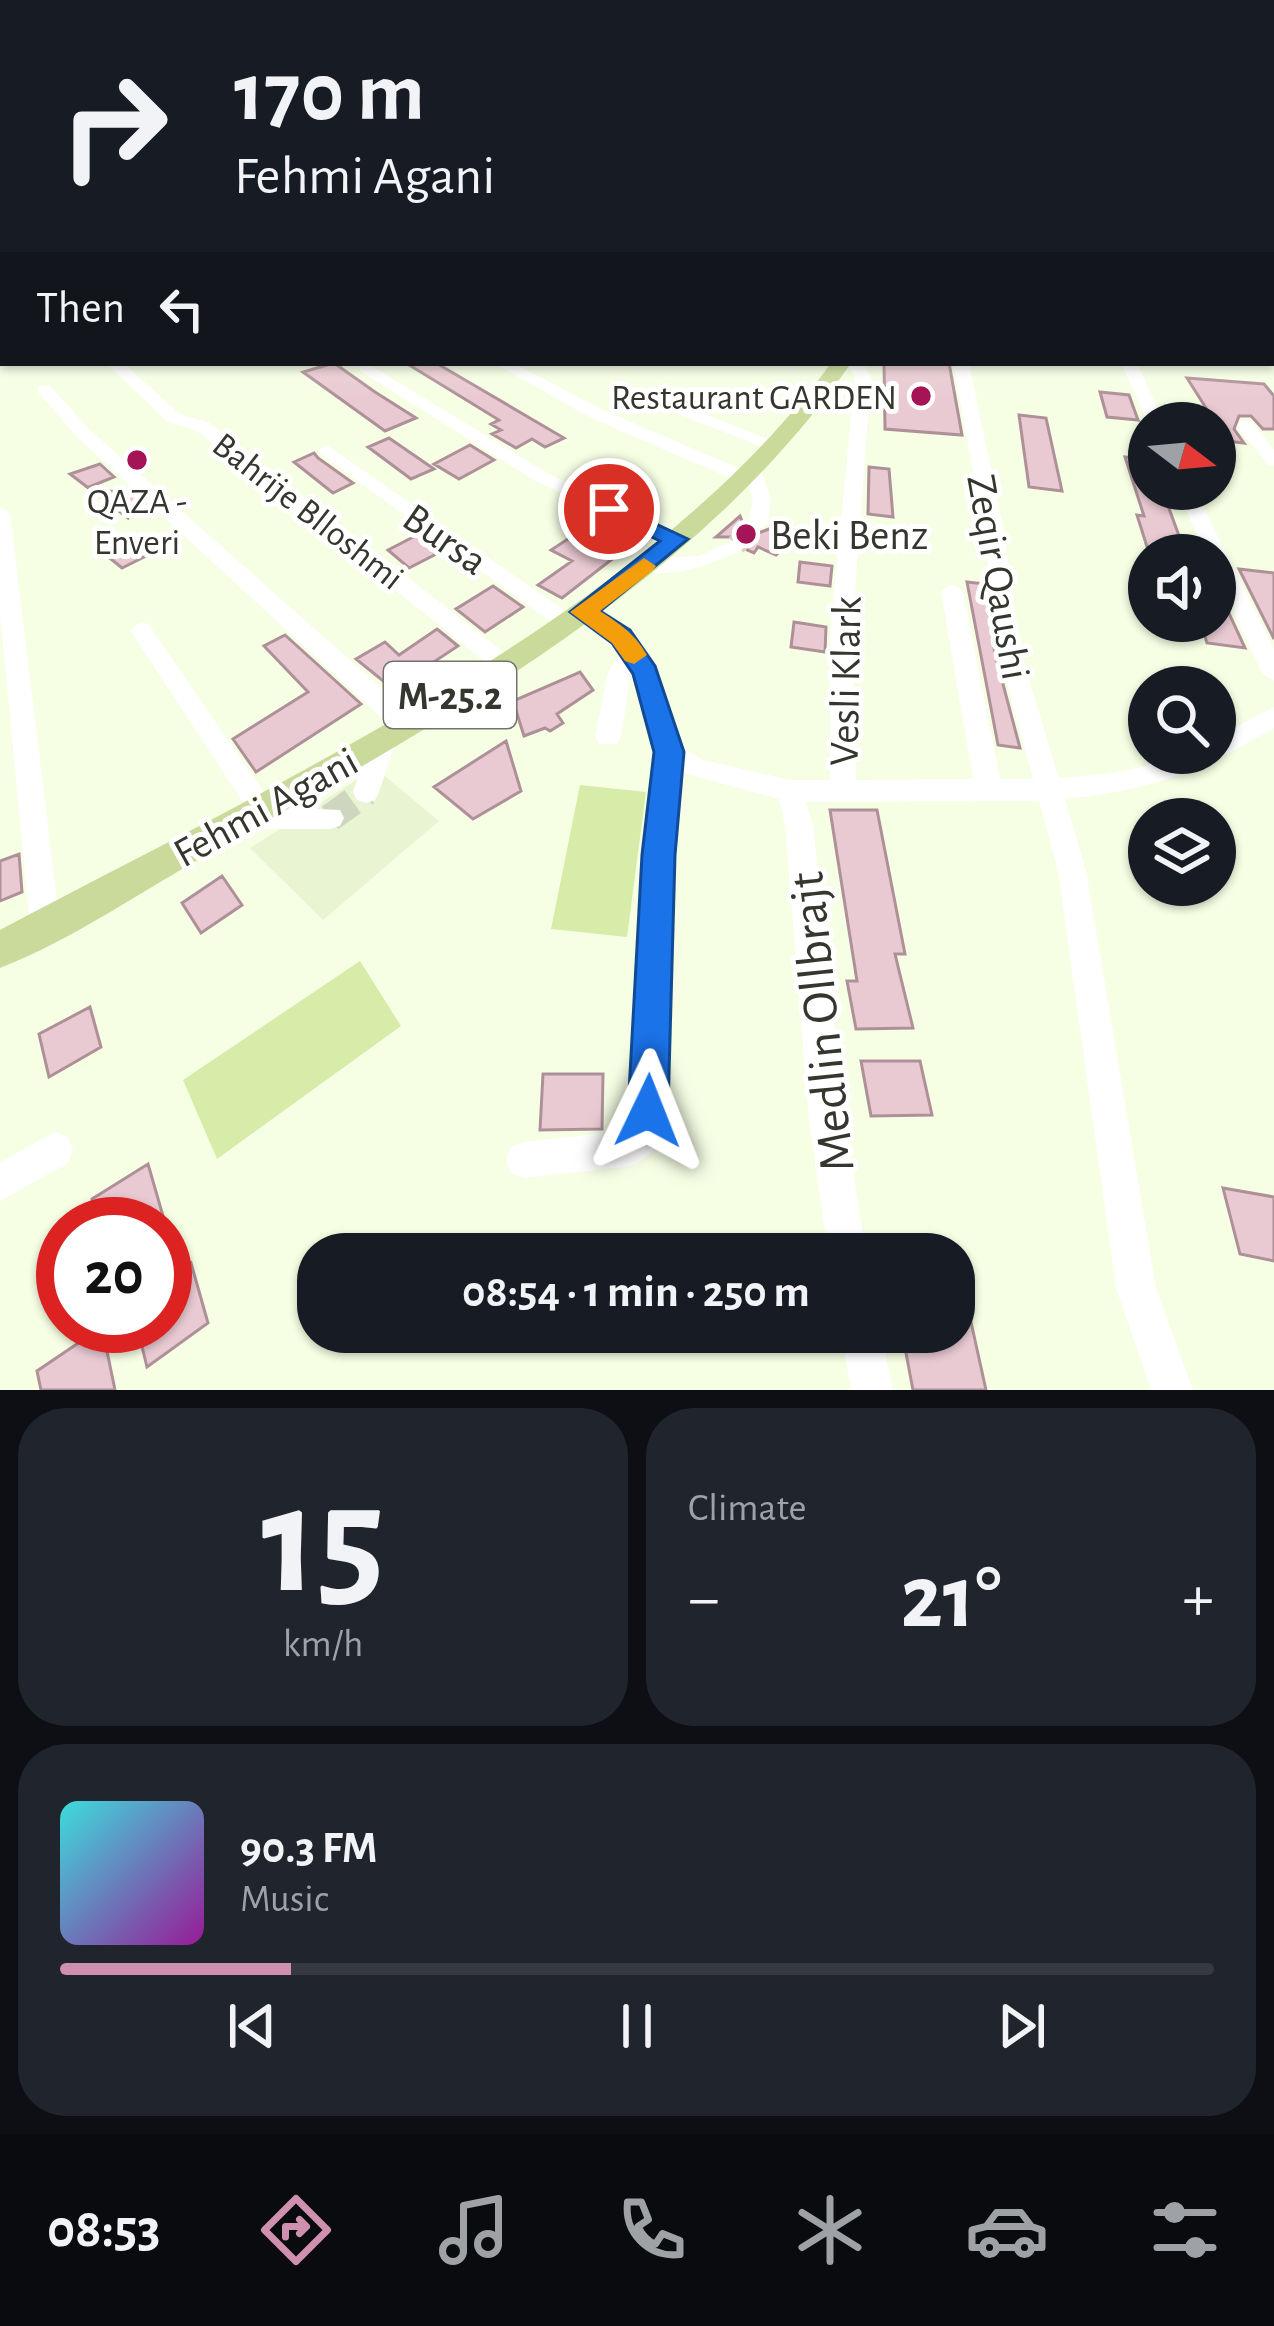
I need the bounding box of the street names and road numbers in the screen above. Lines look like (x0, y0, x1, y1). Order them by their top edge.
street label: Bahrije Blloshmi (206, 426, 410, 597)
street label: Zeqir Qaushi (959, 471, 1037, 683)
street label: Bursa (395, 496, 495, 583)
street label: Vesli Klark (824, 596, 868, 766)
road number: M-25.2 (384, 662, 516, 728)
street label: Fehmi Agani (167, 740, 365, 875)
street label: Medlin Ollbrajt (781, 869, 864, 1174)

